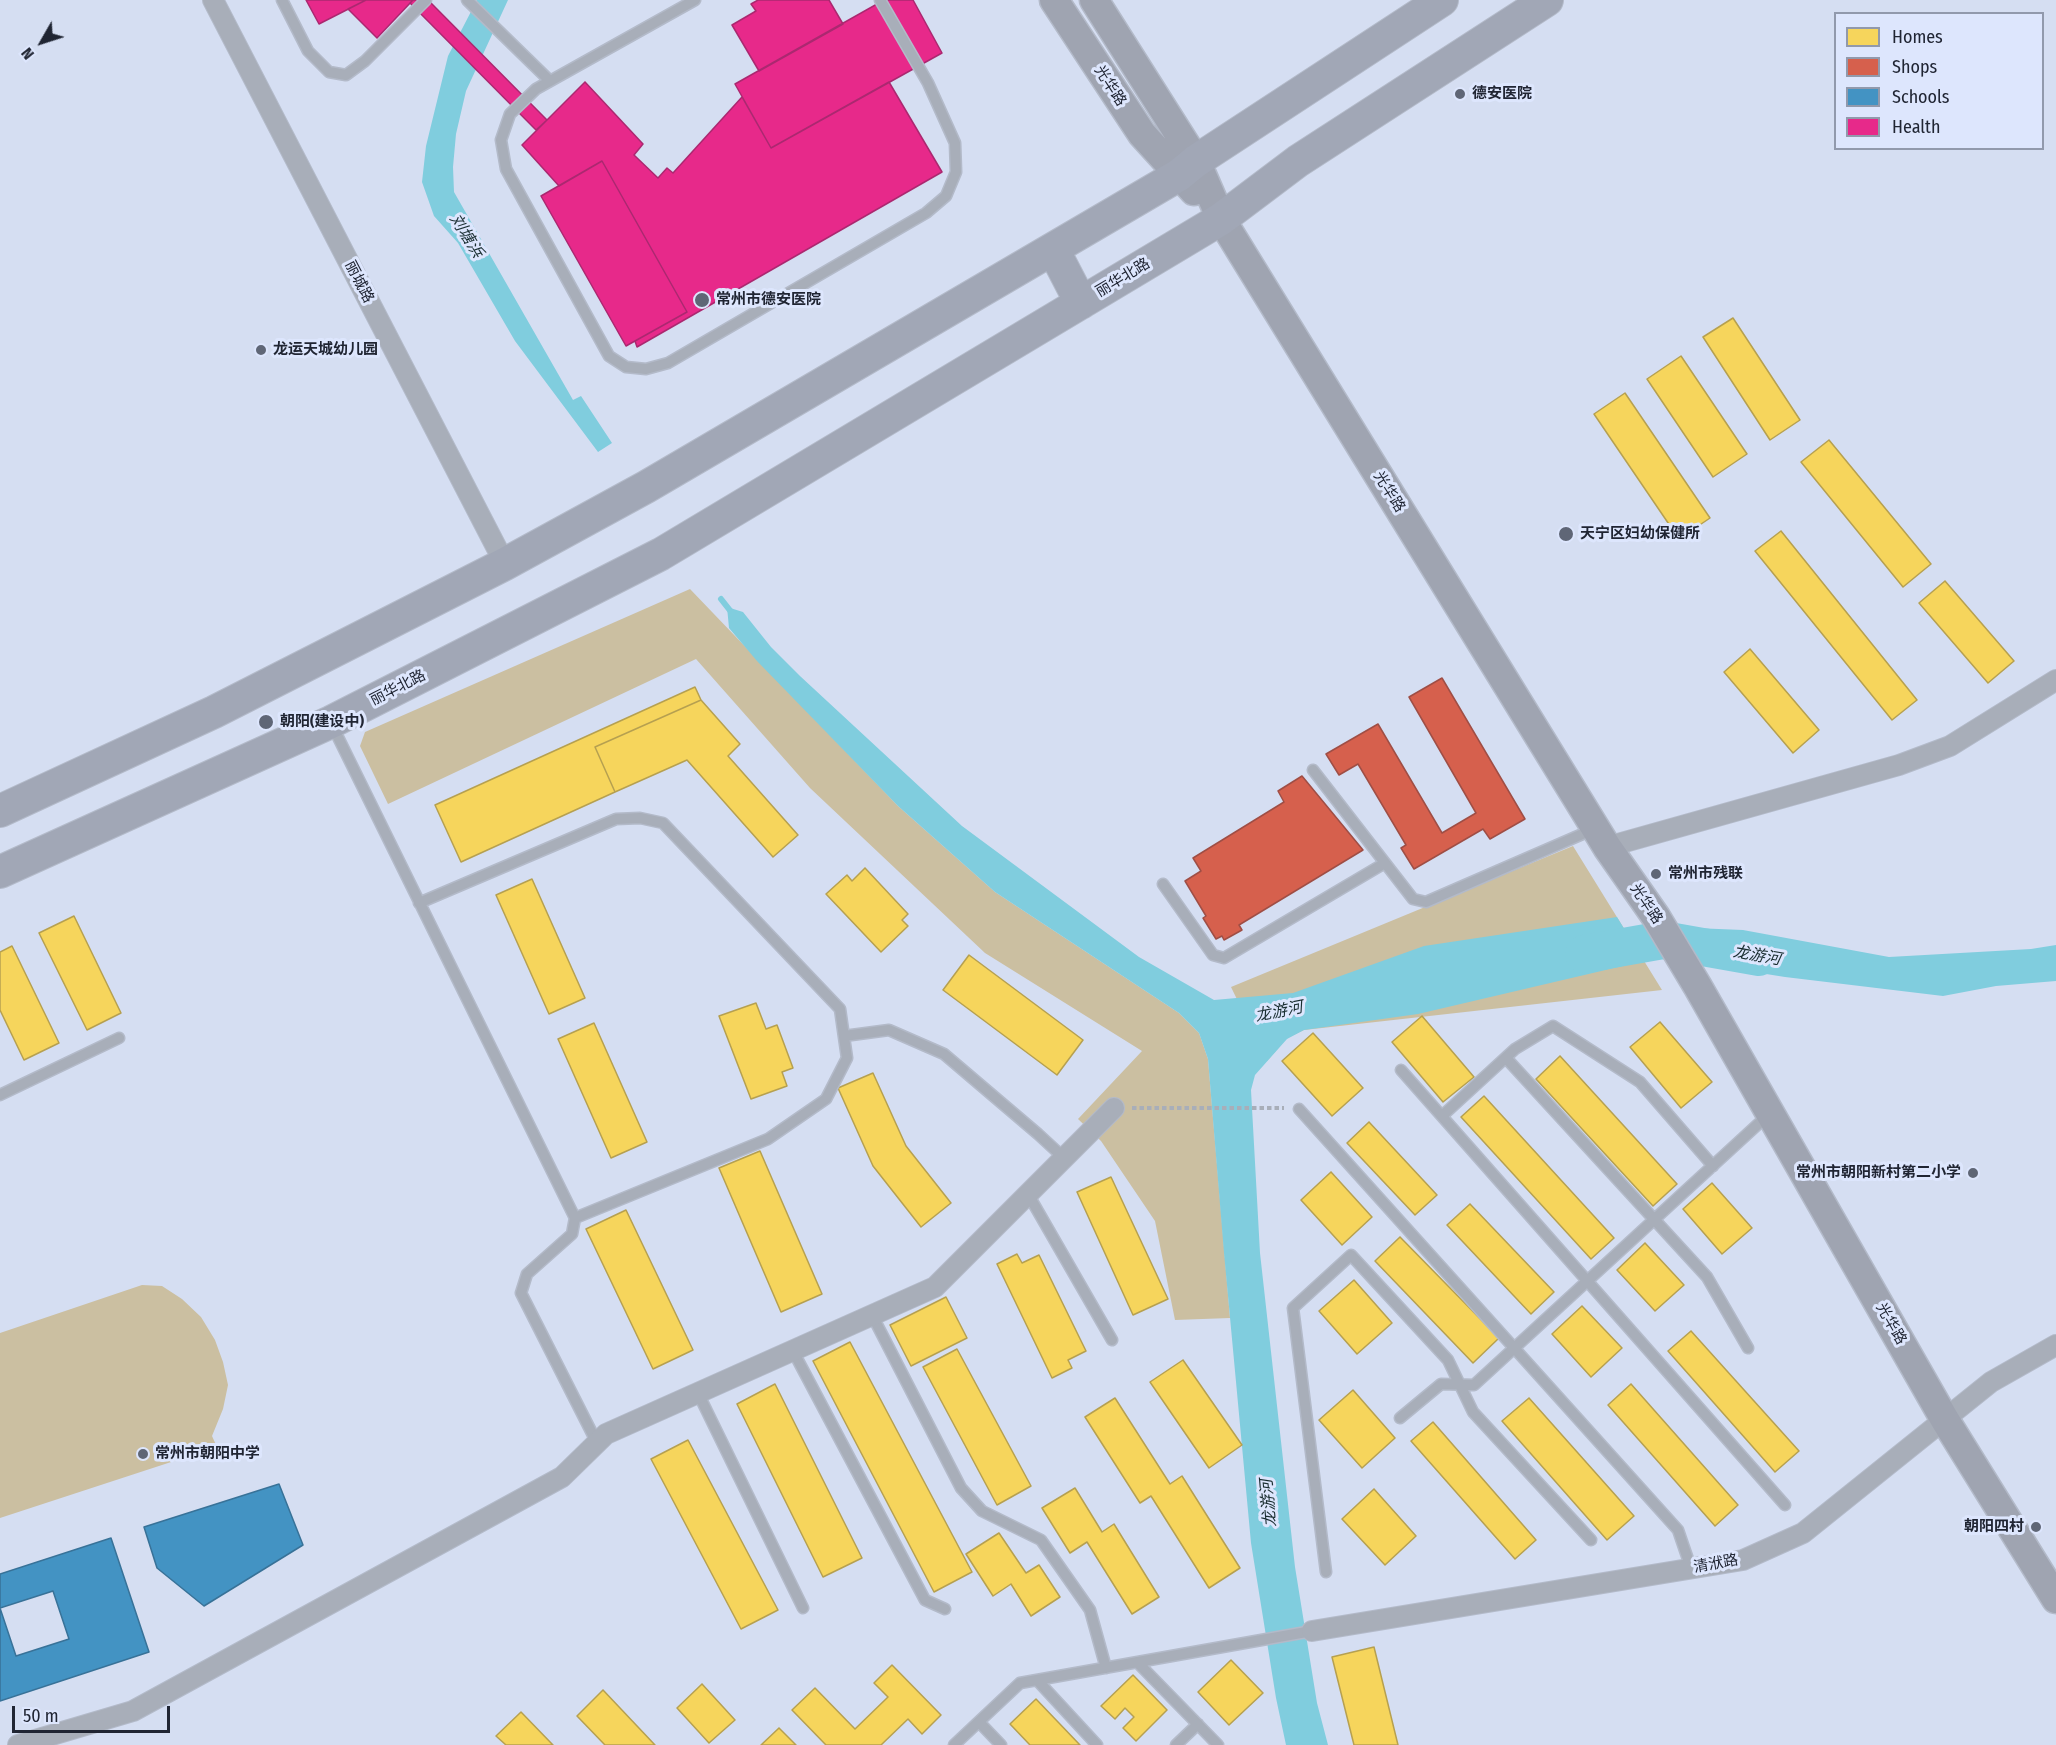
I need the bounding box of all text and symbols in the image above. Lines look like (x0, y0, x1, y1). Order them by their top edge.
north arrow (12, 12, 72, 72)
legend (1834, 12, 2044, 150)
text: Homes (1892, 26, 1943, 48)
text: N (17, 44, 38, 63)
text: Shops (1892, 56, 1937, 78)
street label: 光华路 (1090, 62, 1130, 110)
place label: 德安医院 (1472, 85, 1532, 103)
text: Schools (1892, 86, 1950, 108)
marker: 德安医院 (1453, 87, 1467, 101)
text: Health (1892, 116, 1940, 138)
water label: 刘塘浜 (445, 211, 487, 261)
street label: 丽华北路 (1093, 255, 1153, 301)
street label: 丽城路 (341, 258, 377, 306)
marker: 常州市德安医院 (693, 291, 711, 309)
place label: 常州市德安医院 (716, 291, 821, 309)
place label: 龙运天城幼儿园 (273, 341, 378, 359)
marker: 龙运天城幼儿园 (254, 343, 268, 357)
street label: 光华路 (1369, 468, 1409, 516)
marker: 天宁区妇幼保健所 (1557, 525, 1575, 543)
place label: 天宁区妇幼保健所 (1580, 525, 1700, 543)
street label: 丽华北路 (367, 666, 429, 710)
marker: 朝阳(建设中) (257, 713, 275, 731)
place label: 朝阳(建设中) (280, 713, 364, 731)
place label: 常州市残联 (1668, 865, 1743, 883)
marker: 常州市残联 (1649, 867, 1663, 881)
street label: 光华路 (1626, 880, 1666, 928)
water label: 龙游河 (1732, 942, 1782, 970)
water label: 龙游河 (1254, 998, 1304, 1026)
place label: 常州市朝阳新村第二小学 (1796, 1164, 1961, 1182)
marker: 常州市朝阳新村第二小学 (1966, 1166, 1980, 1180)
street label: 光华路 (1872, 1300, 1910, 1348)
place label: 常州市朝阳中学 (155, 1445, 260, 1463)
marker: 常州市朝阳中学 (136, 1447, 150, 1461)
water label: 龙游河 (1257, 1478, 1281, 1528)
place label: 朝阳四村 (1964, 1518, 2024, 1536)
marker: 朝阳四村 (2029, 1520, 2043, 1534)
street label: 清洑路 (1692, 1551, 1740, 1577)
scale bar (15, 1694, 172, 1732)
text: 50 m (23, 1705, 59, 1727)

